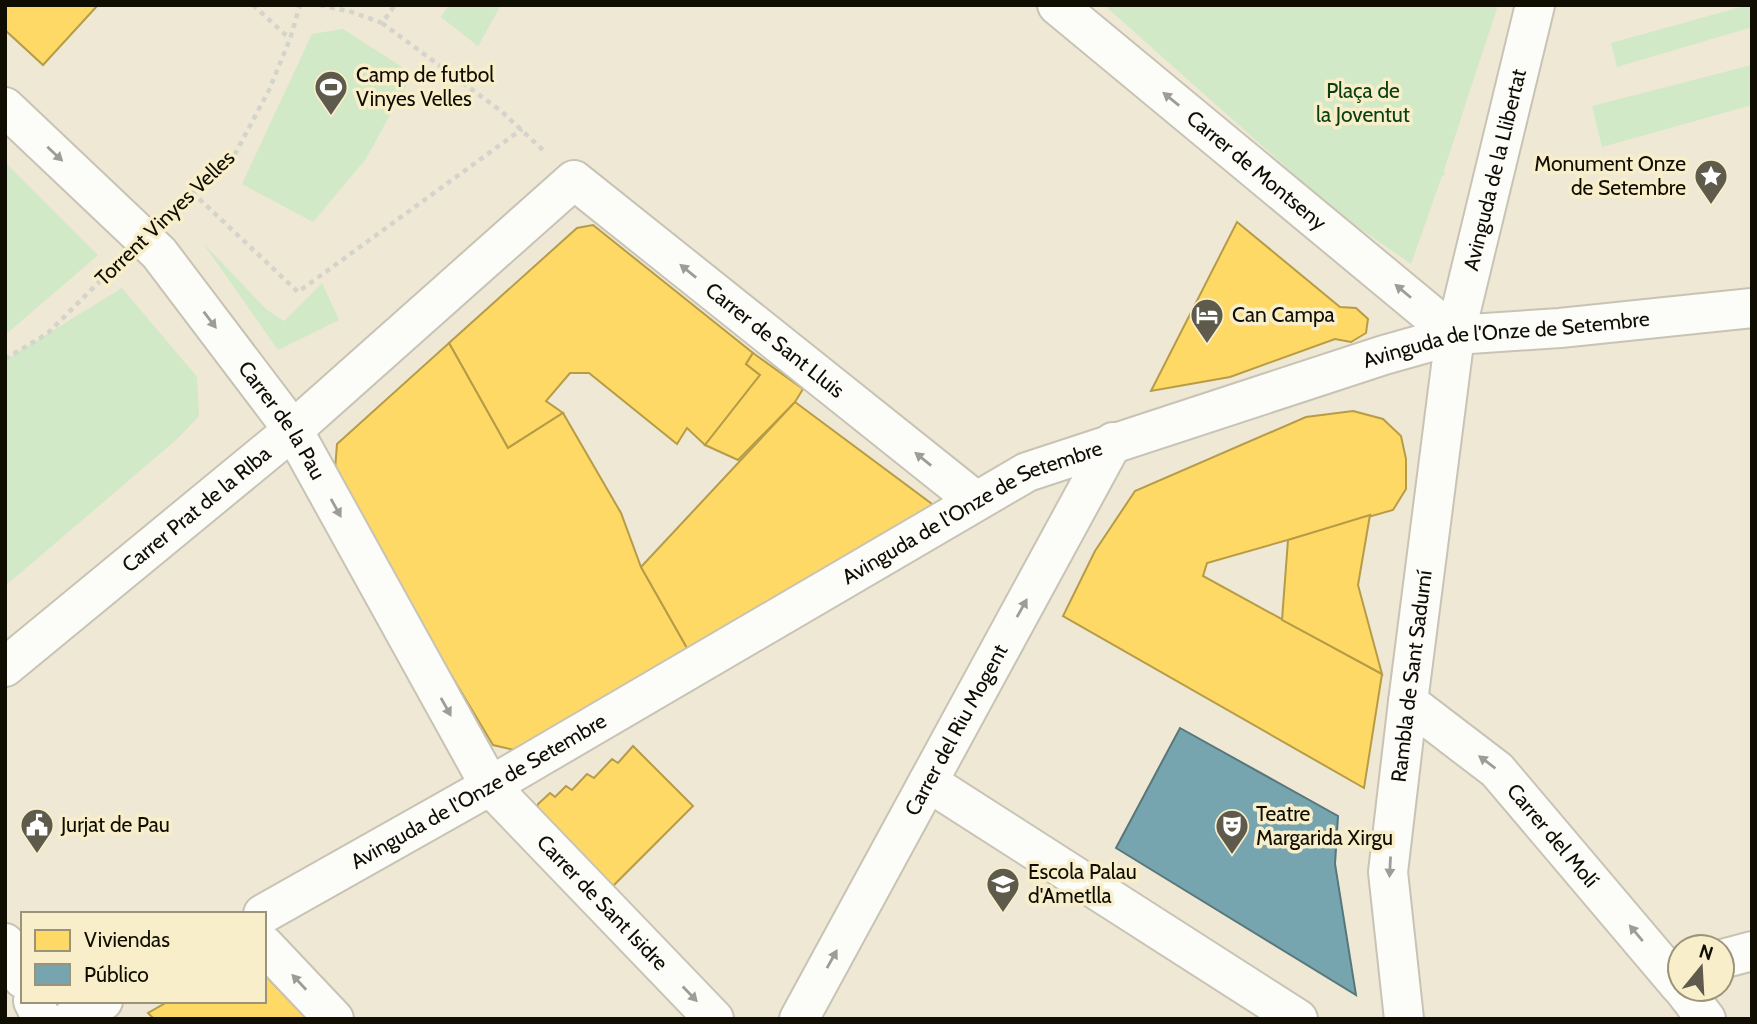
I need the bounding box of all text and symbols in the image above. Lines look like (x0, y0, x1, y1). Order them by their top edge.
place label: Camp de futbol Vinyes Velles (356, 62, 494, 111)
street label: Avinguda de la Llibertat (1458, 66, 1531, 273)
sports icon: Camp de futbol Vinyes Velles (312, 68, 350, 117)
park label: Plaça de la Joventut (1316, 78, 1410, 127)
one-way arrow (1163, 92, 1180, 107)
street label: Carrer de Montseny (1182, 105, 1332, 235)
street label: Torrent Vinyes Velles (90, 145, 240, 291)
one-way arrow (46, 146, 64, 162)
place label: Monument Onze de Setembre (1534, 151, 1686, 200)
place icon: Monument Onze de Setembre (1692, 157, 1730, 206)
one-way arrow (679, 263, 697, 278)
street label: Carrer de Sant Lluis (701, 277, 850, 403)
one-way arrow (1394, 283, 1412, 299)
hotel icon: Can Campa (1188, 296, 1226, 345)
place label: Can Campa (1232, 302, 1335, 327)
street label: Avinguda de l'Onze de Setembre (1359, 306, 1651, 373)
one-way arrow (202, 310, 217, 328)
street label: Carrer de la Pau (233, 356, 331, 484)
street label: Avinguda de l'Onze de Setembre (838, 435, 1106, 589)
street label: Carrer Prat de la RIba (117, 441, 275, 577)
one-way arrow (914, 451, 932, 466)
one-way arrow (330, 498, 342, 518)
street label: Rambla de Sant Sadurní (1386, 568, 1437, 784)
one-way arrow (1016, 598, 1028, 618)
street label: Carrer del Riu Mogent (899, 640, 1013, 820)
one-way arrow (440, 698, 452, 717)
street label: Avinguda de l'Onze de Setembre (346, 708, 611, 874)
one-way arrow (1478, 756, 1496, 770)
street label: Carrer del Molí (1502, 778, 1604, 893)
place label: Teatre Margarida Xirgu (1256, 801, 1393, 850)
public building icon: Jurjat de Pau (18, 806, 56, 855)
theatre icon: Teatre Margarida Xirgu (1213, 807, 1251, 856)
place label: Jurjat de Pau (60, 812, 170, 838)
street label: Carrer de Sant Isidre (532, 829, 674, 975)
one-way arrow (1384, 856, 1395, 878)
place label: Escola Palau d'Ametlla (1028, 859, 1137, 908)
school or university icon: Escola Palau d'Ametlla (984, 865, 1022, 914)
legend (21, 912, 266, 1003)
one-way arrow (1629, 925, 1644, 942)
text: Viviendas (84, 927, 170, 952)
north arrow (1666, 933, 1736, 1003)
text: N (1696, 939, 1716, 965)
one-way arrow (826, 949, 837, 969)
text: Público (84, 962, 149, 987)
one-way arrow (291, 973, 307, 991)
one-way arrow (681, 985, 697, 1002)

